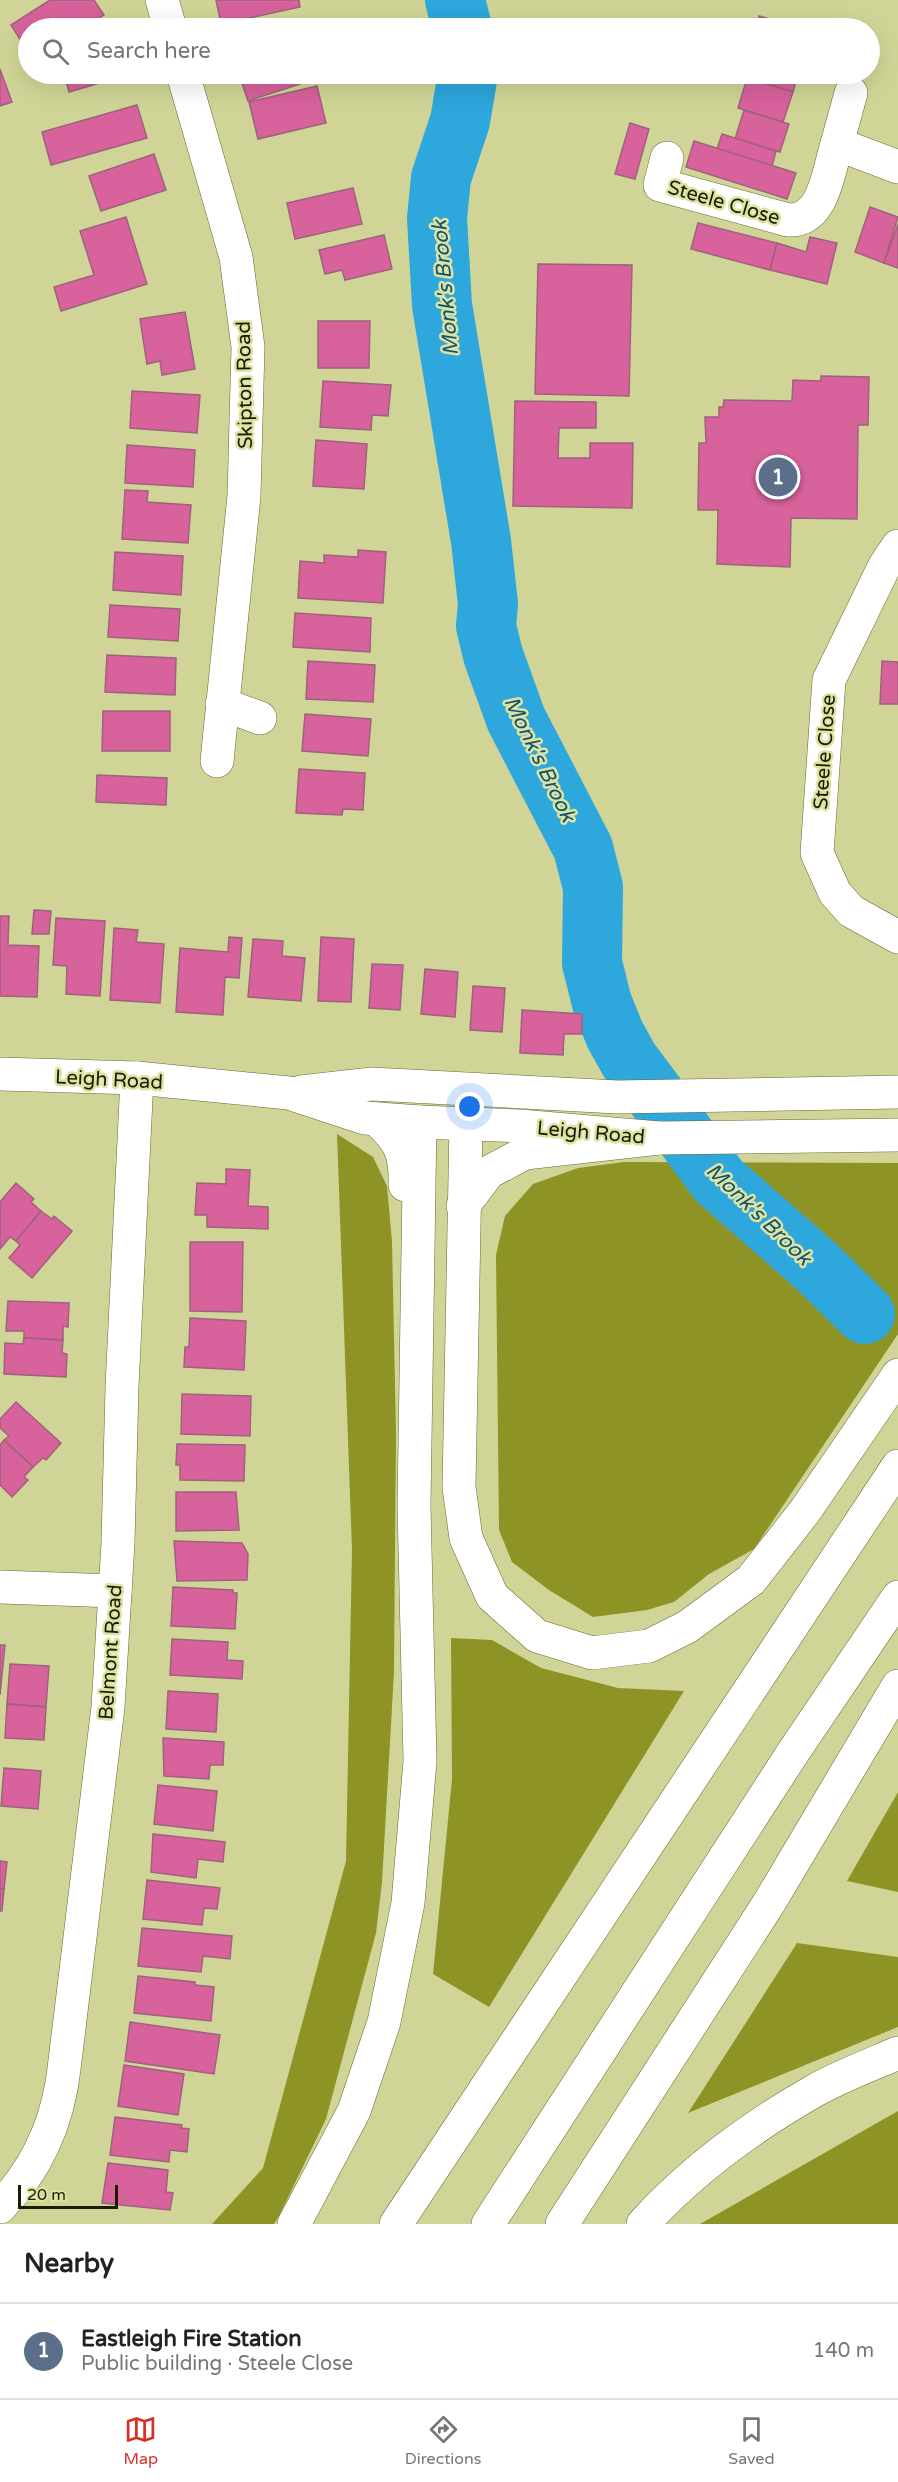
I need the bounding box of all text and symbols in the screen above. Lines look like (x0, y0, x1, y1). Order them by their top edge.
search box (18, 18, 880, 84)
icon: search (39, 35, 72, 68)
text: Search here (87, 38, 211, 64)
street label: Steele Close (665, 176, 783, 230)
water label: Monk's Brook (427, 217, 464, 357)
street label: Skipton Road (232, 321, 258, 449)
pin: 1 (758, 454, 798, 500)
water label: Monk's Brook (498, 692, 581, 827)
street label: Steele Close (809, 694, 841, 811)
street label: Leigh Road (54, 1065, 164, 1095)
your location (455, 1092, 484, 1121)
street label: Leigh Road (536, 1116, 646, 1150)
water label: Monk's Brook (701, 1158, 817, 1272)
street label: Belmont Road (94, 1584, 128, 1721)
scale bar (18, 2182, 118, 2210)
text: 20 m (27, 2185, 66, 2205)
text: Nearby (24, 2248, 114, 2279)
text: Eastleigh Fire Station (81, 2326, 302, 2352)
text: 1 (37, 2339, 50, 2363)
text: 140 m (813, 2339, 874, 2363)
text: Public building · Steele Close (81, 2352, 353, 2376)
tab: Map (123, 2413, 158, 2469)
tab: Directions (405, 2413, 481, 2469)
tab: Saved (728, 2413, 775, 2469)

